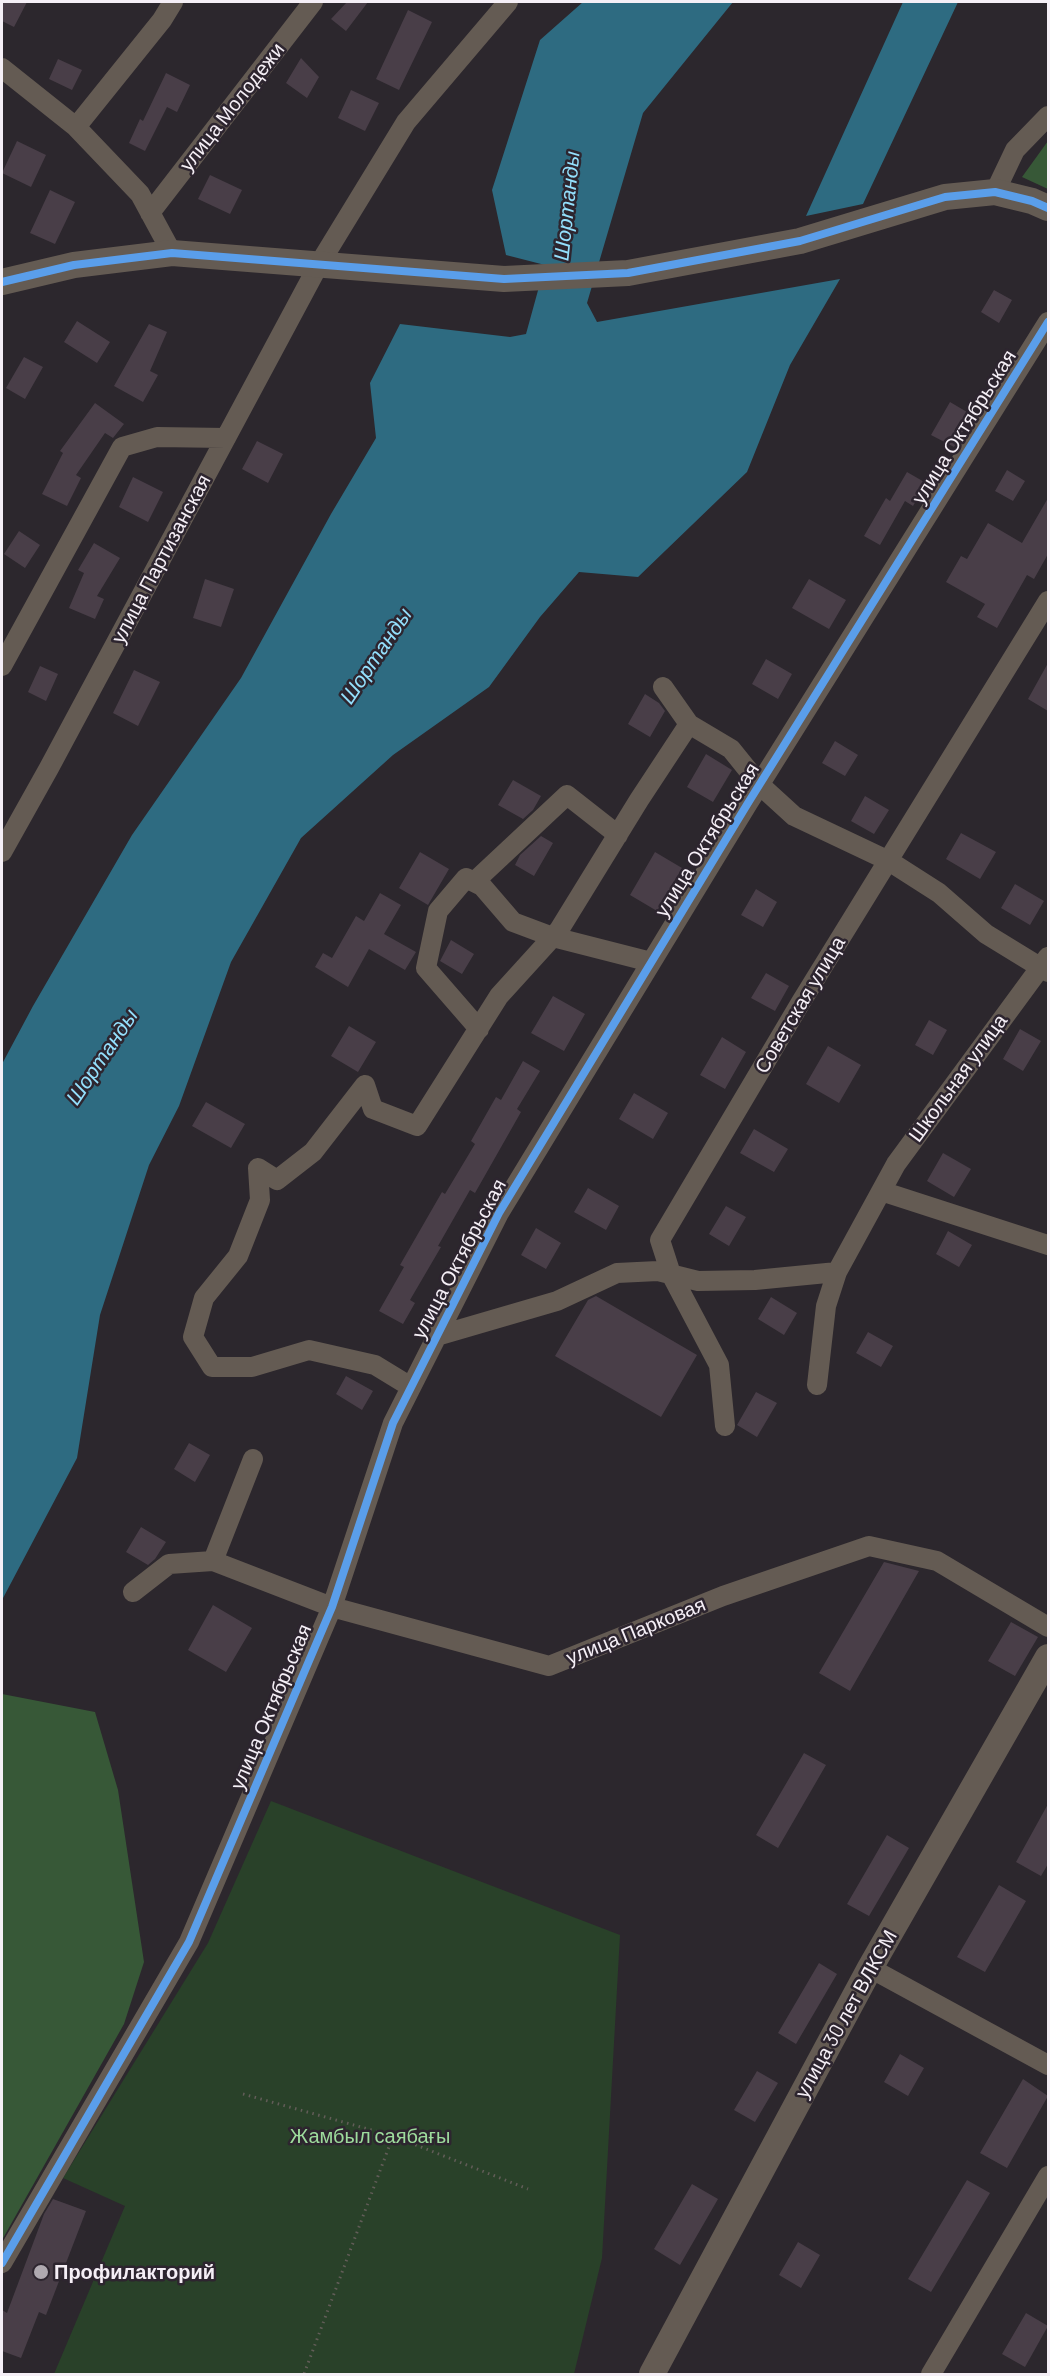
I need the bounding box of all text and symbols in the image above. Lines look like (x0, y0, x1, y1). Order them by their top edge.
street label: улица Молодежи (174, 38, 290, 176)
water label: Шортанды (549, 150, 585, 262)
street label: улица Октябрьская (907, 345, 1021, 509)
street label: улица Партизанская (106, 470, 216, 648)
water label: Шортанды (335, 603, 417, 709)
street label: улица Октябрьская (650, 758, 764, 922)
street label: Советская улица (750, 932, 850, 1078)
water label: Шортанды (61, 1004, 143, 1110)
street label: Школьная улица (904, 1009, 1012, 1147)
street label: улица Октябрьская (407, 1175, 511, 1343)
street label: улица Парковая (563, 1592, 709, 1670)
street label: улица Октябрьская (225, 1621, 317, 1793)
street label: улица 30 лет ВЛКСМ (790, 1926, 902, 2102)
park label: Жамбыл саябағы (290, 2124, 450, 2148)
place label: Профилакторий (54, 2260, 215, 2284)
marker: Профилакторий (32, 2263, 50, 2281)

